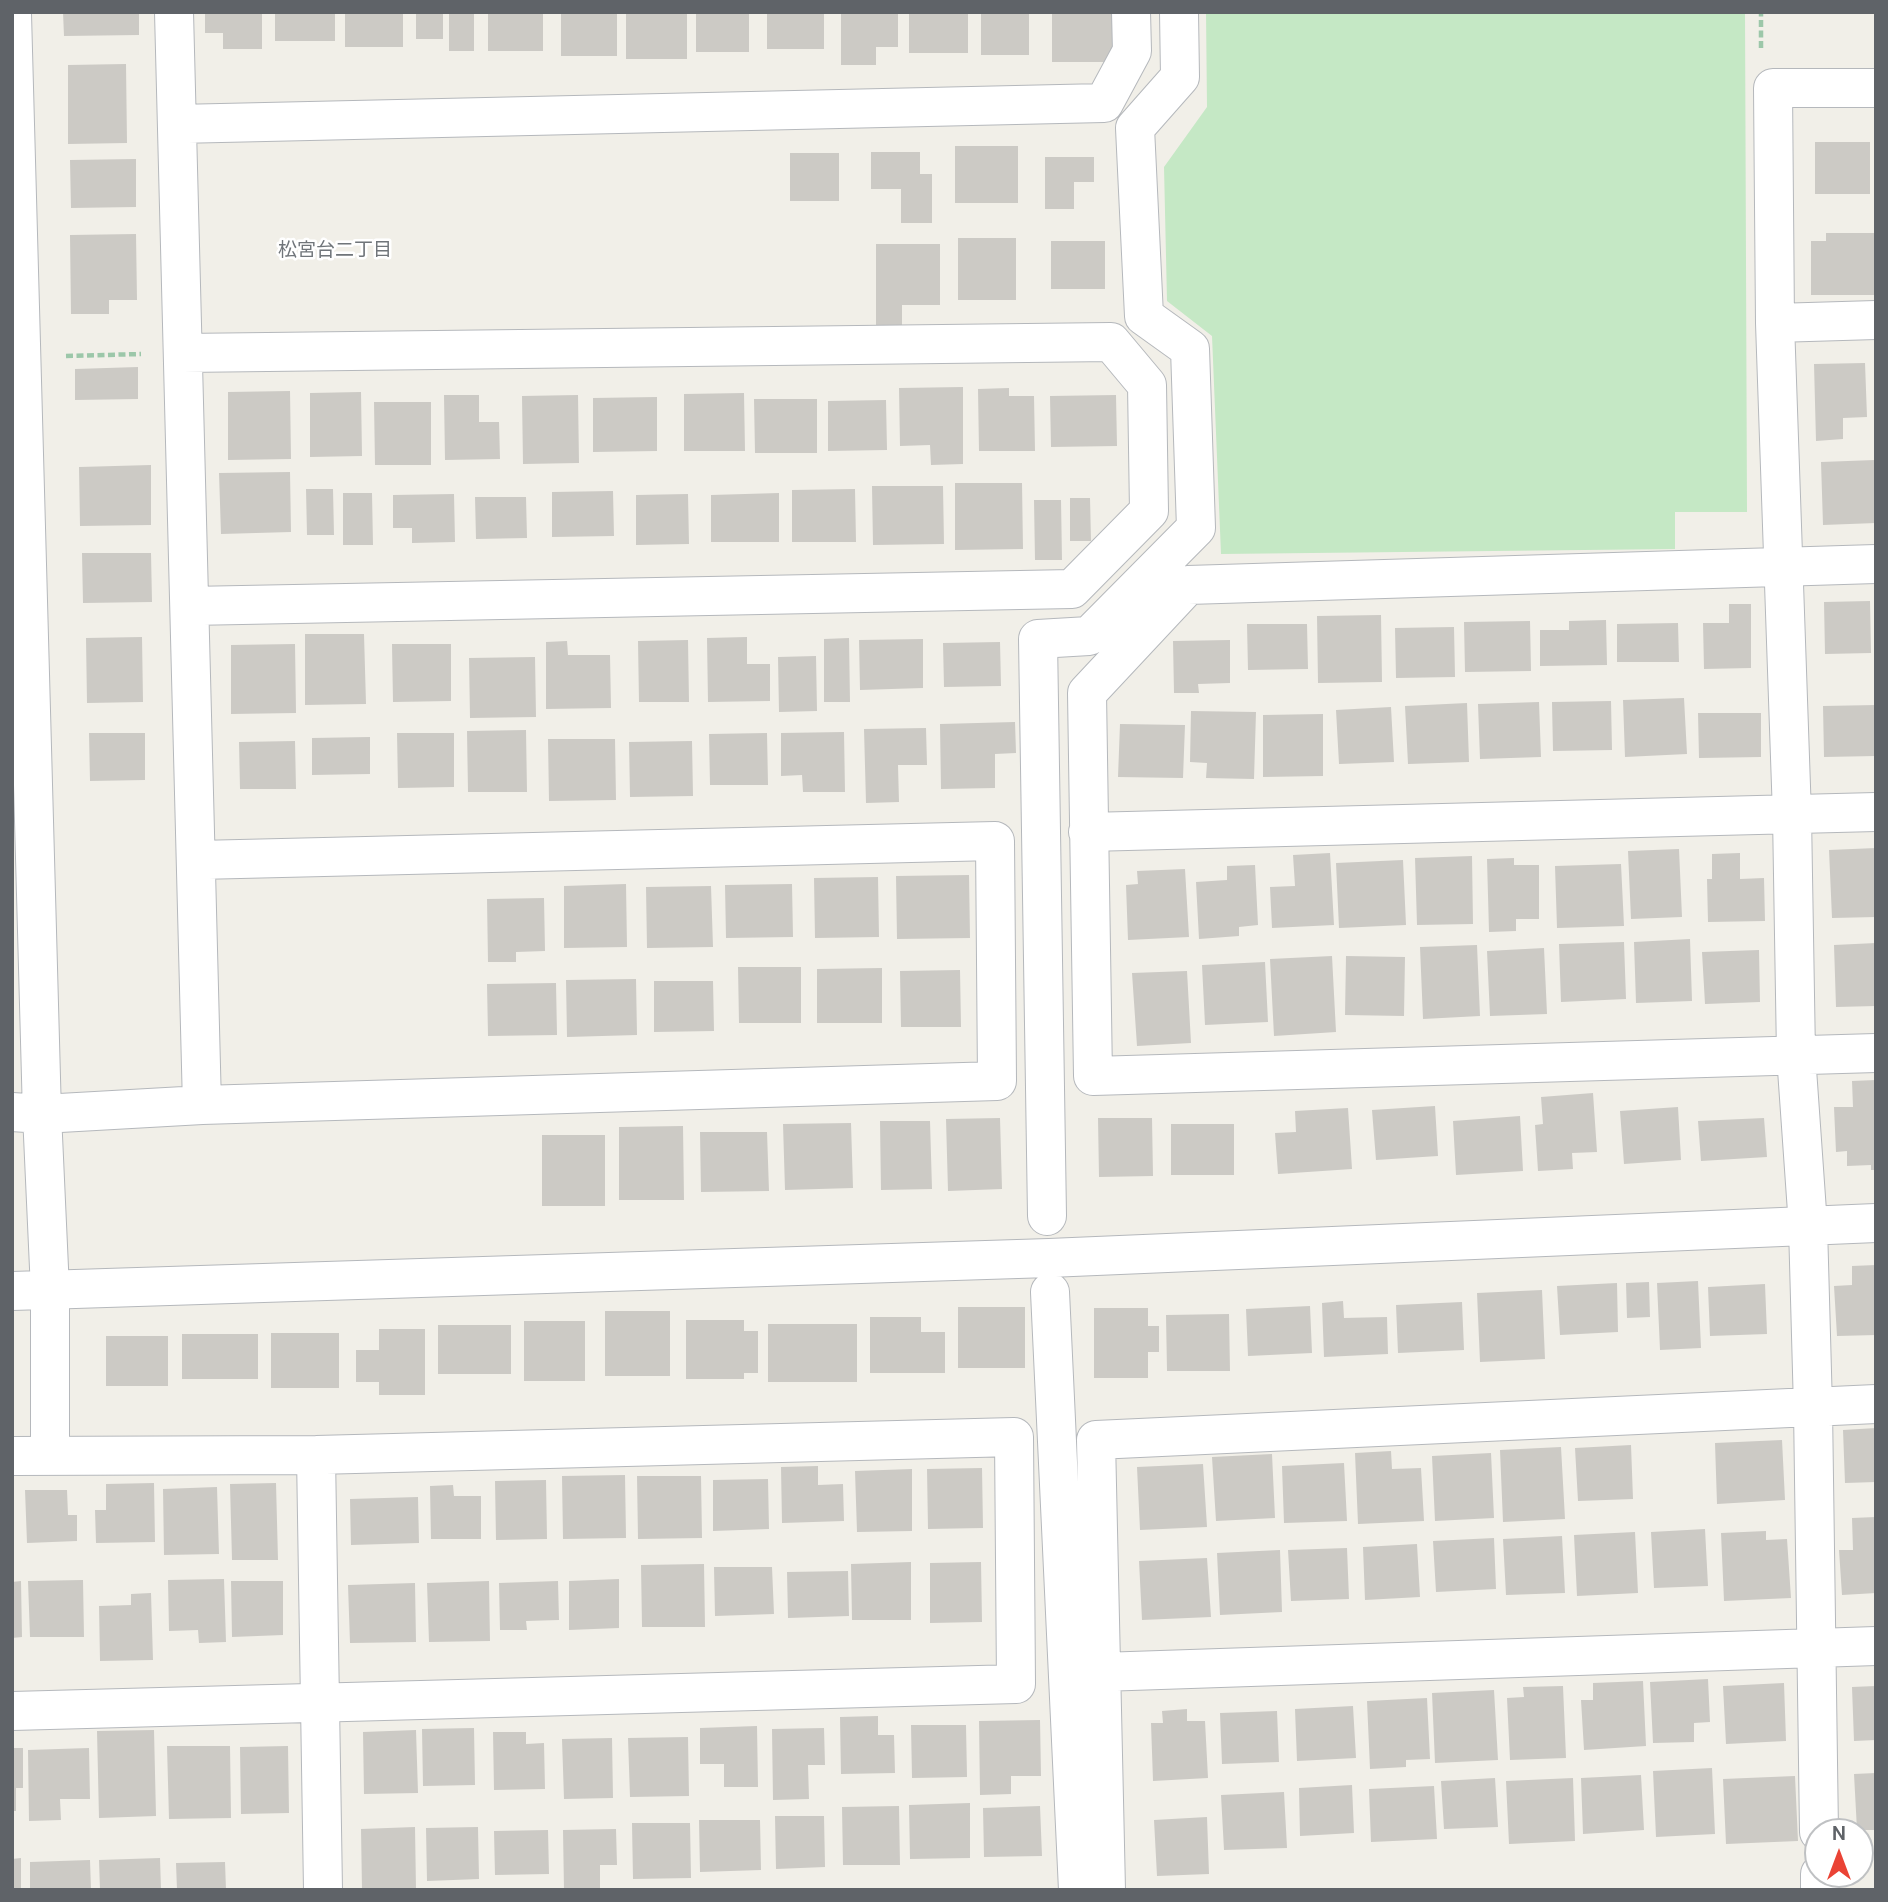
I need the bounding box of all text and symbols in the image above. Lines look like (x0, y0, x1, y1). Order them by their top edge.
district label: 松宮台二丁目 (278, 240, 392, 262)
north arrow (1804, 1818, 1874, 1888)
text: N (1832, 1821, 1846, 1846)

